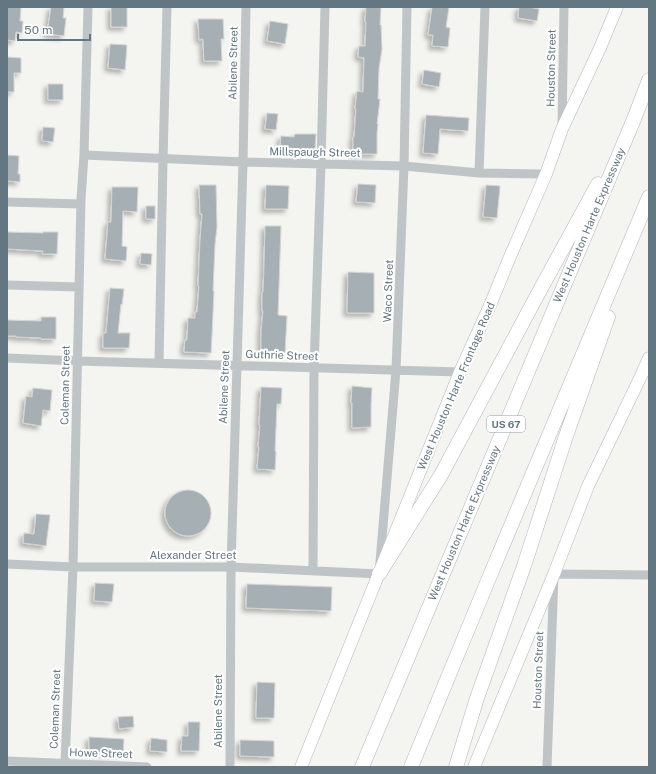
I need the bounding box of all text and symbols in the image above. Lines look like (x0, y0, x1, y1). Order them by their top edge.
scale bar (18, 16, 90, 42)
text: 50 m (24, 23, 52, 37)
street label: Abilene Street (226, 26, 240, 100)
street label: Houston Street (544, 29, 558, 107)
street label: Millspaugh Street (269, 145, 361, 159)
street label: West Houston Harte Expressway (551, 146, 627, 304)
street label: Waco Street (381, 259, 395, 323)
street label: West Houston Harte Frontage Road (415, 300, 497, 472)
street label: Coleman Street (58, 345, 72, 425)
street label: Guthrie Street (245, 348, 319, 362)
street label: Abilene Street (217, 350, 231, 424)
road number: US 67 (487, 416, 525, 432)
street label: West Houston Harte Expressway (426, 444, 502, 602)
street label: Alexander Street (149, 549, 237, 561)
street label: Houston Street (531, 631, 545, 709)
street label: Coleman Street (48, 669, 62, 749)
street label: Abilene Street (212, 674, 224, 748)
street label: Howe Street (69, 746, 133, 760)

